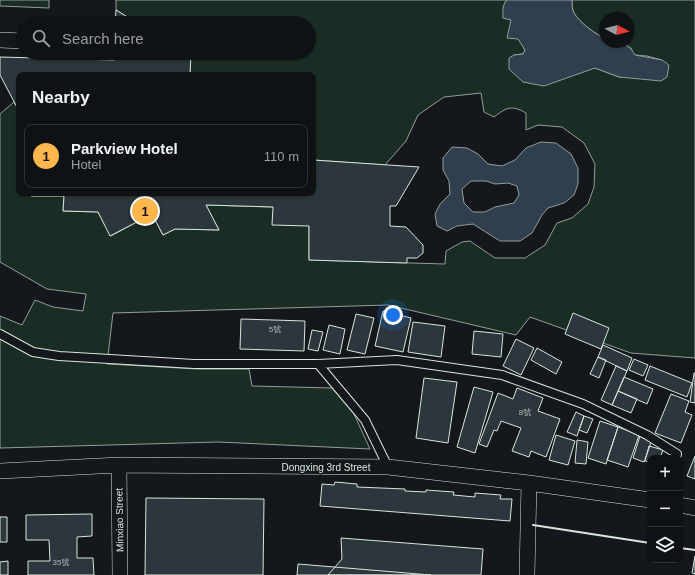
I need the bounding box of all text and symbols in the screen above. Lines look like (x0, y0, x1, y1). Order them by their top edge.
north arrow (599, 12, 635, 48)
search box (16, 16, 316, 60)
icon: search (30, 27, 52, 49)
text: Search here (62, 30, 144, 47)
text: Nearby (32, 88, 90, 107)
text: Parkview Hotel (71, 140, 178, 157)
text: 1 (42, 149, 50, 164)
text: 110 m (264, 149, 299, 164)
text: Hotel (71, 157, 101, 172)
pin: 1 (132, 196, 158, 226)
your location (383, 305, 403, 325)
house number: 5號 (269, 325, 281, 334)
house number: 8號 (519, 408, 531, 417)
map controls (647, 455, 683, 563)
button: + (647, 455, 683, 491)
street label: Dongxing 3rd Street (282, 462, 371, 473)
street label: Minxiao Street (113, 488, 126, 552)
button: − (647, 491, 683, 527)
button: layers (647, 527, 683, 563)
house number: 35號 (53, 558, 69, 567)

